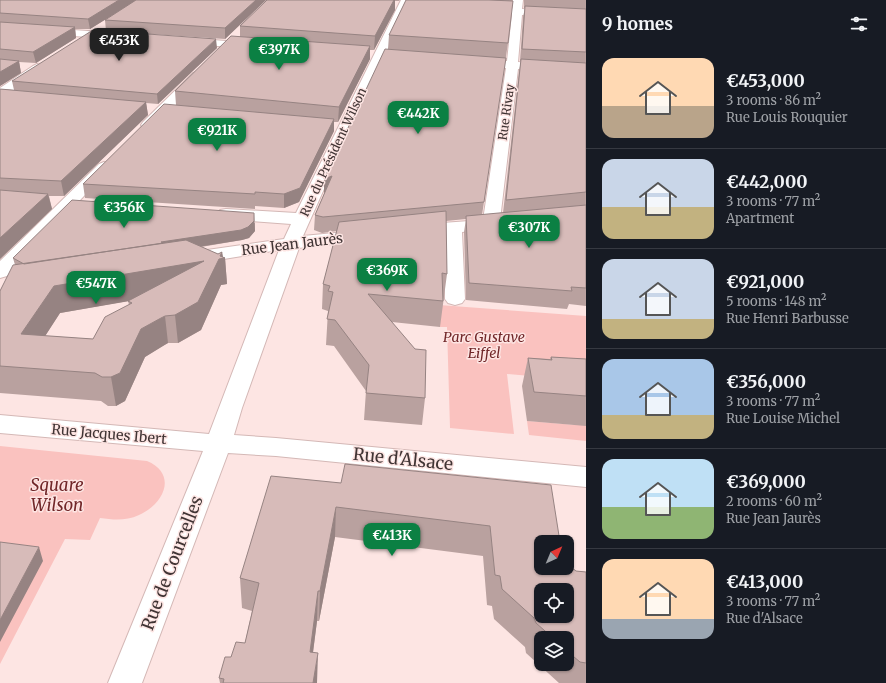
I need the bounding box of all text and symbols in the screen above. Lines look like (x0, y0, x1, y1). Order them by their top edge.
text: 9 homes (602, 13, 673, 35)
icon: filters (848, 13, 870, 35)
pin: €453K (91, 28, 147, 62)
text: €453K (99, 32, 139, 49)
pin: €397K (251, 37, 307, 71)
text: €397K (258, 41, 300, 58)
text: €453,000 (726, 70, 805, 92)
icon: home (634, 74, 682, 122)
street label: Rue Rivay (495, 83, 517, 141)
street label: Rue du Président Wilson (297, 85, 369, 219)
text: 3 rooms · 86 m² (726, 92, 821, 109)
pin: €442K (390, 101, 446, 135)
text: €442K (397, 105, 439, 122)
text: Rue Louis Rouquier (726, 109, 848, 126)
pin: €921K (189, 118, 245, 152)
text: €921K (197, 122, 237, 139)
text: €442,000 (726, 171, 808, 193)
icon: home (634, 175, 682, 223)
text: 3 rooms · 77 m² (726, 193, 820, 210)
pin: €356K (96, 195, 152, 229)
text: €356K (103, 199, 145, 216)
text: Apartment (726, 210, 794, 227)
pin: €307K (501, 215, 557, 249)
text: €307K (508, 219, 550, 236)
street label: Rue Jean Jaurès (240, 229, 344, 259)
pin: €369K (359, 258, 415, 292)
text: €369K (366, 262, 408, 279)
pin: €547K (68, 271, 124, 305)
text: €921,000 (726, 271, 804, 293)
text: €547K (75, 275, 117, 292)
icon: home (634, 275, 682, 323)
text: 5 rooms · 148 m² (726, 293, 826, 310)
text: Rue Henri Barbusse (726, 310, 849, 327)
park label: Parc Gustave Eiffel (443, 328, 525, 362)
text: €356,000 (726, 371, 806, 393)
icon: home (634, 375, 682, 423)
text: 3 rooms · 77 m² (726, 393, 820, 410)
text: Rue Louise Michel (726, 410, 840, 427)
street label: Rue Jacques Ibert (51, 420, 168, 448)
street label: Rue d'Alsace (352, 443, 454, 475)
text: €369,000 (726, 471, 806, 493)
park label: Square Wilson (30, 474, 84, 516)
icon: home (634, 475, 682, 523)
street label: Rue de Courcelles (136, 493, 208, 633)
text: 2 rooms · 60 m² (726, 493, 822, 510)
text: Rue Jean Jaurès (726, 510, 821, 527)
pin: €413K (364, 523, 420, 557)
text: €413K (372, 527, 412, 544)
north arrow (534, 535, 574, 575)
map controls (534, 535, 574, 671)
text: €413,000 (726, 571, 803, 593)
icon: home (634, 575, 682, 623)
button: locate (534, 583, 574, 623)
text: 3 rooms · 77 m² (726, 593, 820, 610)
text: Rue d'Alsace (726, 610, 803, 627)
button: layers (534, 631, 574, 671)

